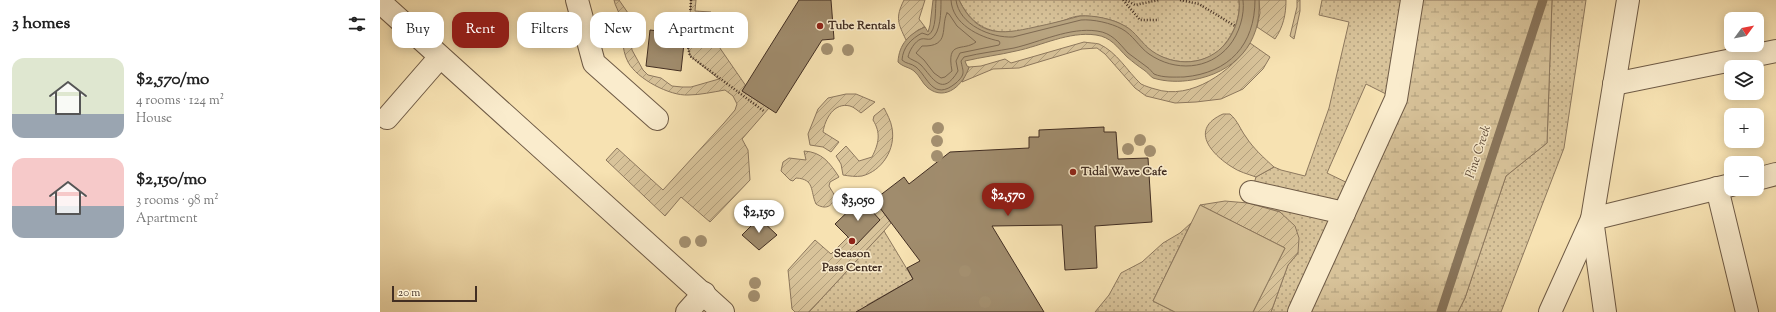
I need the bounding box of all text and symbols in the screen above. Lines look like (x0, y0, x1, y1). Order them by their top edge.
text: 3 homes (12, 12, 70, 36)
chip: Buy (392, 12, 444, 48)
chip: Rent (452, 12, 509, 48)
chip: Filters (517, 12, 582, 48)
chip: New (590, 12, 646, 48)
chip: Apartment (654, 12, 748, 48)
north arrow (1724, 12, 1764, 52)
map controls (1724, 12, 1764, 196)
icon: filters (346, 13, 368, 35)
place label: Tube Rentals (827, 17, 896, 35)
marker: Tube Rentals (815, 21, 825, 31)
button: layers (1724, 60, 1764, 100)
text: $2,570/mo (136, 68, 209, 92)
icon: home (44, 74, 92, 122)
text: 4 rooms · 124 m² (136, 92, 224, 110)
button: + (1724, 108, 1764, 148)
text: House (136, 110, 172, 128)
water label: Pine Creek (1462, 123, 1496, 181)
button: − (1724, 156, 1764, 196)
place label: Tidal Wave Cafe (1080, 163, 1167, 181)
marker: Tidal Wave Cafe (1068, 167, 1078, 177)
text: $2,150/mo (136, 168, 207, 192)
icon: home (44, 174, 92, 222)
pin: $2,570 (975, 183, 1041, 217)
text: $2,570 (991, 187, 1025, 205)
pin: $3,050 (825, 188, 891, 222)
text: 3 rooms · 98 m² (136, 192, 219, 210)
text: $3,050 (841, 192, 875, 210)
pin: $2,150 (726, 200, 792, 234)
text: $2,150 (743, 204, 775, 222)
text: Apartment (136, 210, 197, 228)
marker: Season Pass Center (847, 236, 857, 246)
place label: Season Pass Center (821, 245, 883, 277)
scale bar (392, 284, 477, 303)
text: 20 m (398, 285, 420, 301)

